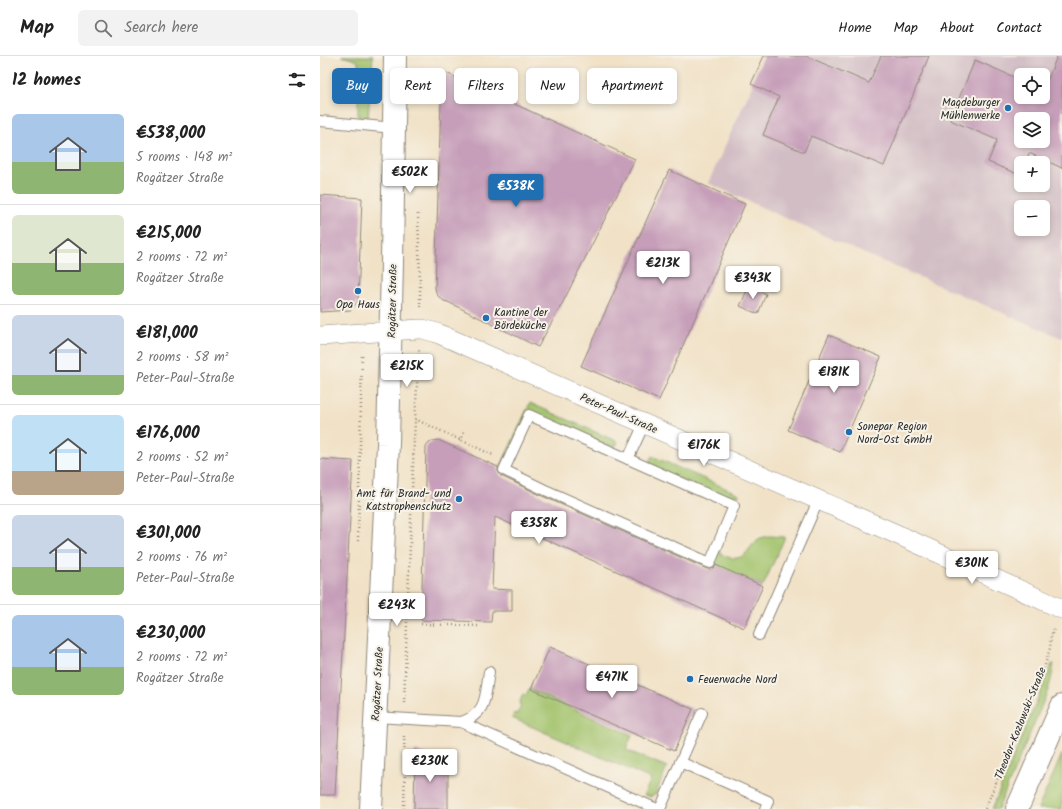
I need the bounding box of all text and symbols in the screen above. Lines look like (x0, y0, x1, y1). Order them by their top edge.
search box (78, 10, 358, 46)
text: Map (20, 13, 54, 43)
text: Search here (124, 16, 198, 40)
icon: search (92, 17, 114, 39)
text: Home (838, 17, 872, 39)
text: Map (894, 17, 918, 39)
text: About (940, 17, 974, 39)
text: Contact (996, 17, 1042, 39)
text: 12 homes (12, 67, 81, 94)
chip: Buy (332, 68, 382, 104)
chip: Rent (390, 68, 446, 104)
chip: Filters (454, 68, 518, 104)
chip: New (526, 68, 579, 104)
chip: Apartment (587, 68, 677, 104)
map controls (1014, 68, 1050, 236)
button: locate (1014, 68, 1050, 104)
icon: filters (286, 69, 308, 91)
place label: Magdeburger Mühlenwerke (941, 94, 1001, 125)
marker: Magdeburger Mühlenwerke (1003, 103, 1013, 113)
button: layers (1014, 112, 1050, 148)
text: €538,000 (136, 120, 205, 147)
icon: home (44, 130, 92, 178)
text: 5 rooms · 148 m² (136, 147, 232, 168)
button: + (1014, 156, 1050, 192)
pin: €502K (382, 160, 438, 194)
text: €502K (392, 162, 428, 183)
text: Rogätzer Straße (136, 168, 224, 189)
pin: €538K (488, 174, 544, 208)
text: €538K (497, 176, 535, 197)
button: − (1014, 200, 1050, 236)
text: €215,000 (136, 220, 201, 247)
icon: home (44, 231, 92, 279)
text: 2 rooms · 72 m² (136, 247, 227, 268)
pin: €213K (635, 251, 691, 285)
text: €213K (646, 253, 680, 274)
street label: Rogätzer Straße (383, 264, 403, 338)
pin: €343K (725, 266, 781, 300)
text: Rogätzer Straße (136, 268, 224, 289)
text: €343K (734, 268, 772, 289)
marker: Opa Haus (353, 286, 363, 296)
place label: Opa Haus (336, 296, 380, 314)
place label: Kantine der Bördeküche (494, 304, 549, 335)
marker: Kantine der Bördeküche (481, 313, 491, 323)
text: €181,000 (136, 320, 198, 347)
icon: home (44, 331, 92, 379)
text: 2 rooms · 58 m² (136, 347, 229, 368)
pin: €215K (379, 354, 435, 388)
text: €215K (390, 356, 424, 377)
pin: €181K (806, 360, 862, 394)
text: €181K (818, 362, 850, 383)
text: Peter-Paul-Straße (136, 368, 234, 389)
street label: Peter-Paul-Straße (577, 389, 660, 439)
place label: Sonepar Region Nord-Ost GmbH (857, 418, 932, 449)
text: €176,000 (136, 420, 200, 447)
marker: Sonepar Region Nord-Ost GmbH (844, 427, 854, 437)
icon: home (44, 431, 92, 479)
pin: €176K (676, 433, 732, 467)
text: €176K (687, 435, 721, 456)
text: 2 rooms · 52 m² (136, 447, 228, 468)
text: Peter-Paul-Straße (136, 468, 234, 489)
place label: Amt für Brand- und Katstrophenschutz (356, 485, 451, 516)
marker: Amt für Brand- und Katstrophenschutz (454, 494, 464, 504)
pin: €358K (511, 511, 567, 545)
text: €358K (520, 513, 558, 534)
text: €301,000 (136, 520, 201, 547)
icon: home (44, 531, 92, 579)
text: 2 rooms · 76 m² (136, 547, 227, 568)
pin: €301K (944, 551, 1000, 585)
text: €301K (955, 553, 989, 574)
text: Peter-Paul-Straße (136, 568, 234, 589)
pin: €243K (369, 593, 425, 627)
text: €243K (378, 595, 416, 616)
text: €230,000 (136, 620, 205, 647)
icon: home (44, 631, 92, 679)
street label: Rogätzer Straße (367, 646, 389, 722)
text: 2 rooms · 72 m² (136, 647, 227, 668)
street label: Theodor-Kozlowski-Straße (990, 664, 1052, 782)
pin: €471K (584, 665, 640, 699)
text: €471K (595, 667, 629, 688)
text: Rogätzer Straße (136, 668, 224, 689)
place label: Feuerwache Nord (698, 671, 777, 689)
marker: Feuerwache Nord (685, 674, 695, 684)
pin: €230K (402, 749, 458, 783)
text: €230K (411, 751, 449, 772)

